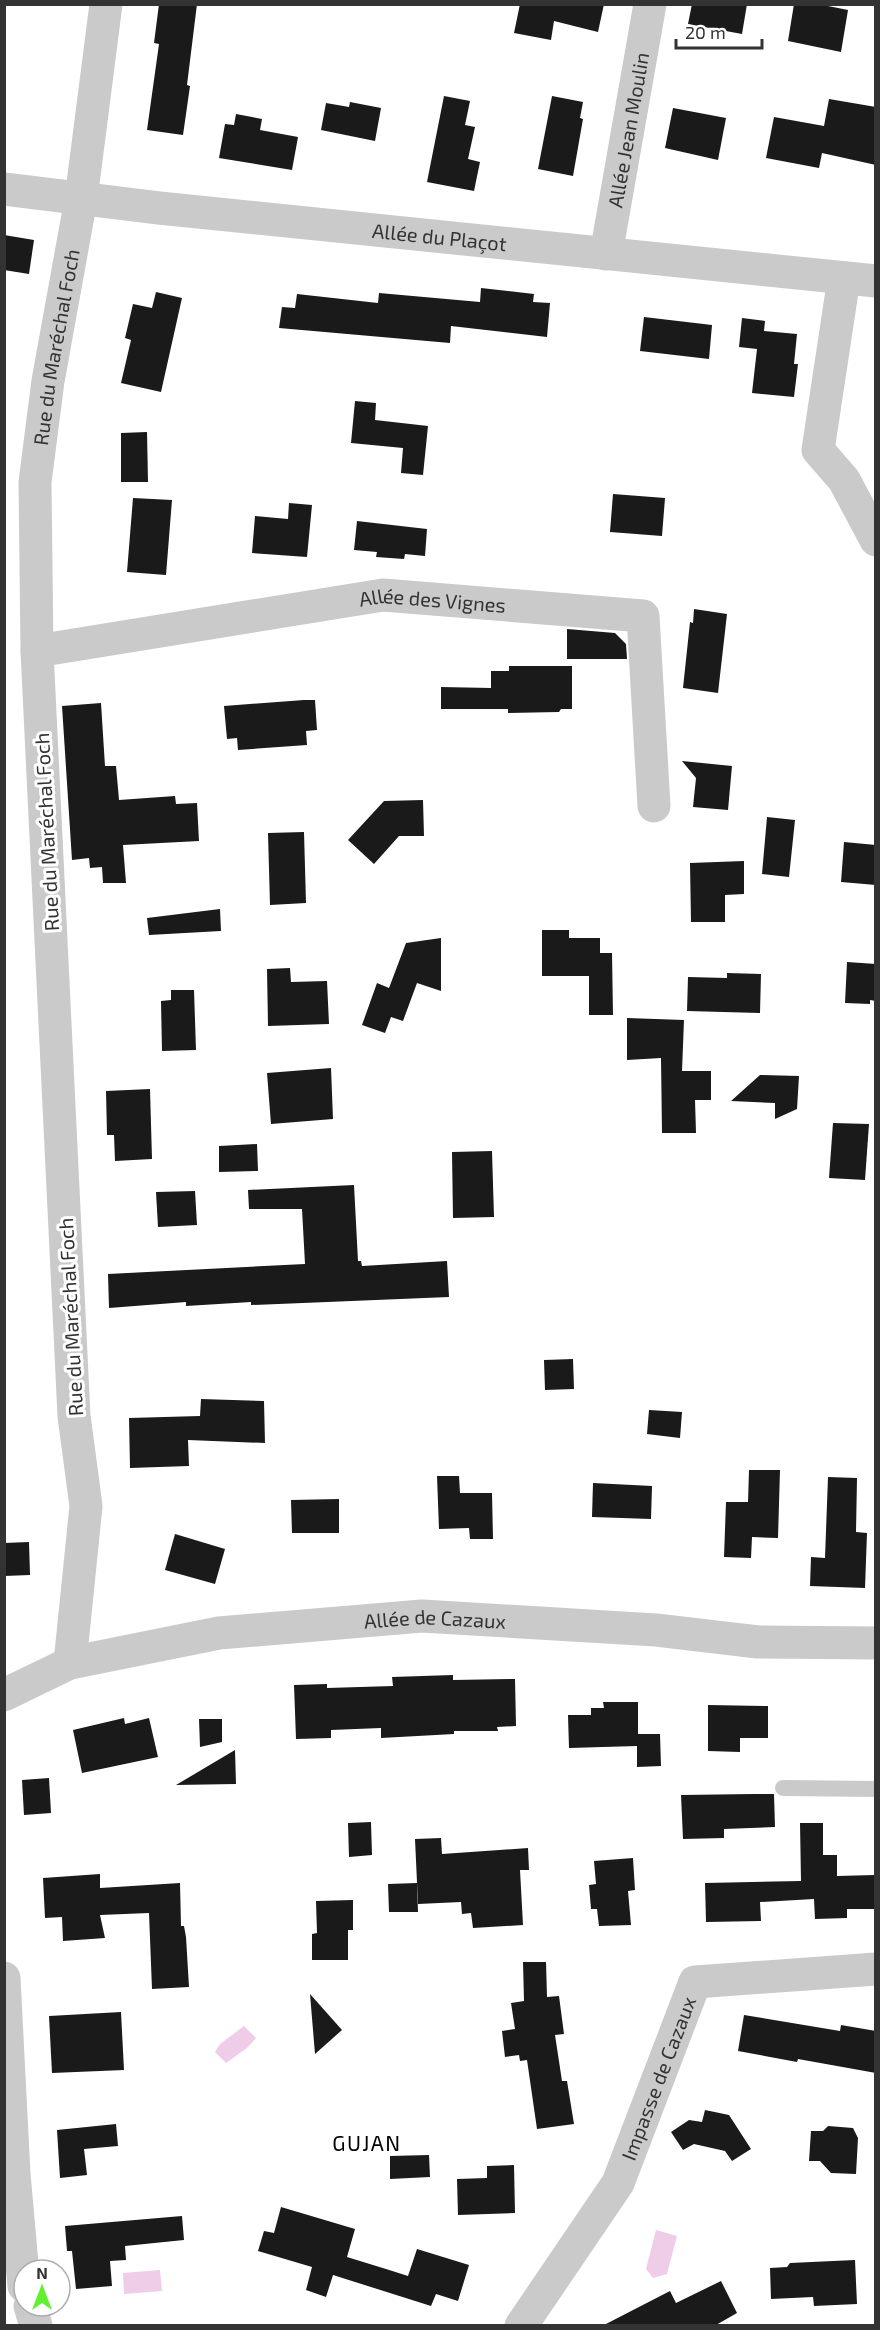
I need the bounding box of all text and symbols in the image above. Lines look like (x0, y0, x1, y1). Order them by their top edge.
scale bar (676, 12, 762, 50)
text: 20 m (685, 21, 726, 43)
street label: Allée Jean Moulin (602, 50, 653, 210)
street label: Allée du Plaçot (371, 218, 508, 255)
street label: Rue du Maréchal Foch (28, 247, 84, 447)
street label: Allée des Vignes (357, 583, 507, 617)
street label: Rue du Maréchal Foch (29, 732, 63, 932)
street label: Rue du Maréchal Foch (53, 1217, 87, 1417)
street label: Allée de Cazaux (363, 1604, 507, 1633)
street label: Impasse de Cazaux (616, 1993, 700, 2163)
district label: GUJAN (332, 2130, 402, 2155)
north arrow (12, 2258, 72, 2318)
text: N (36, 2263, 48, 2282)

